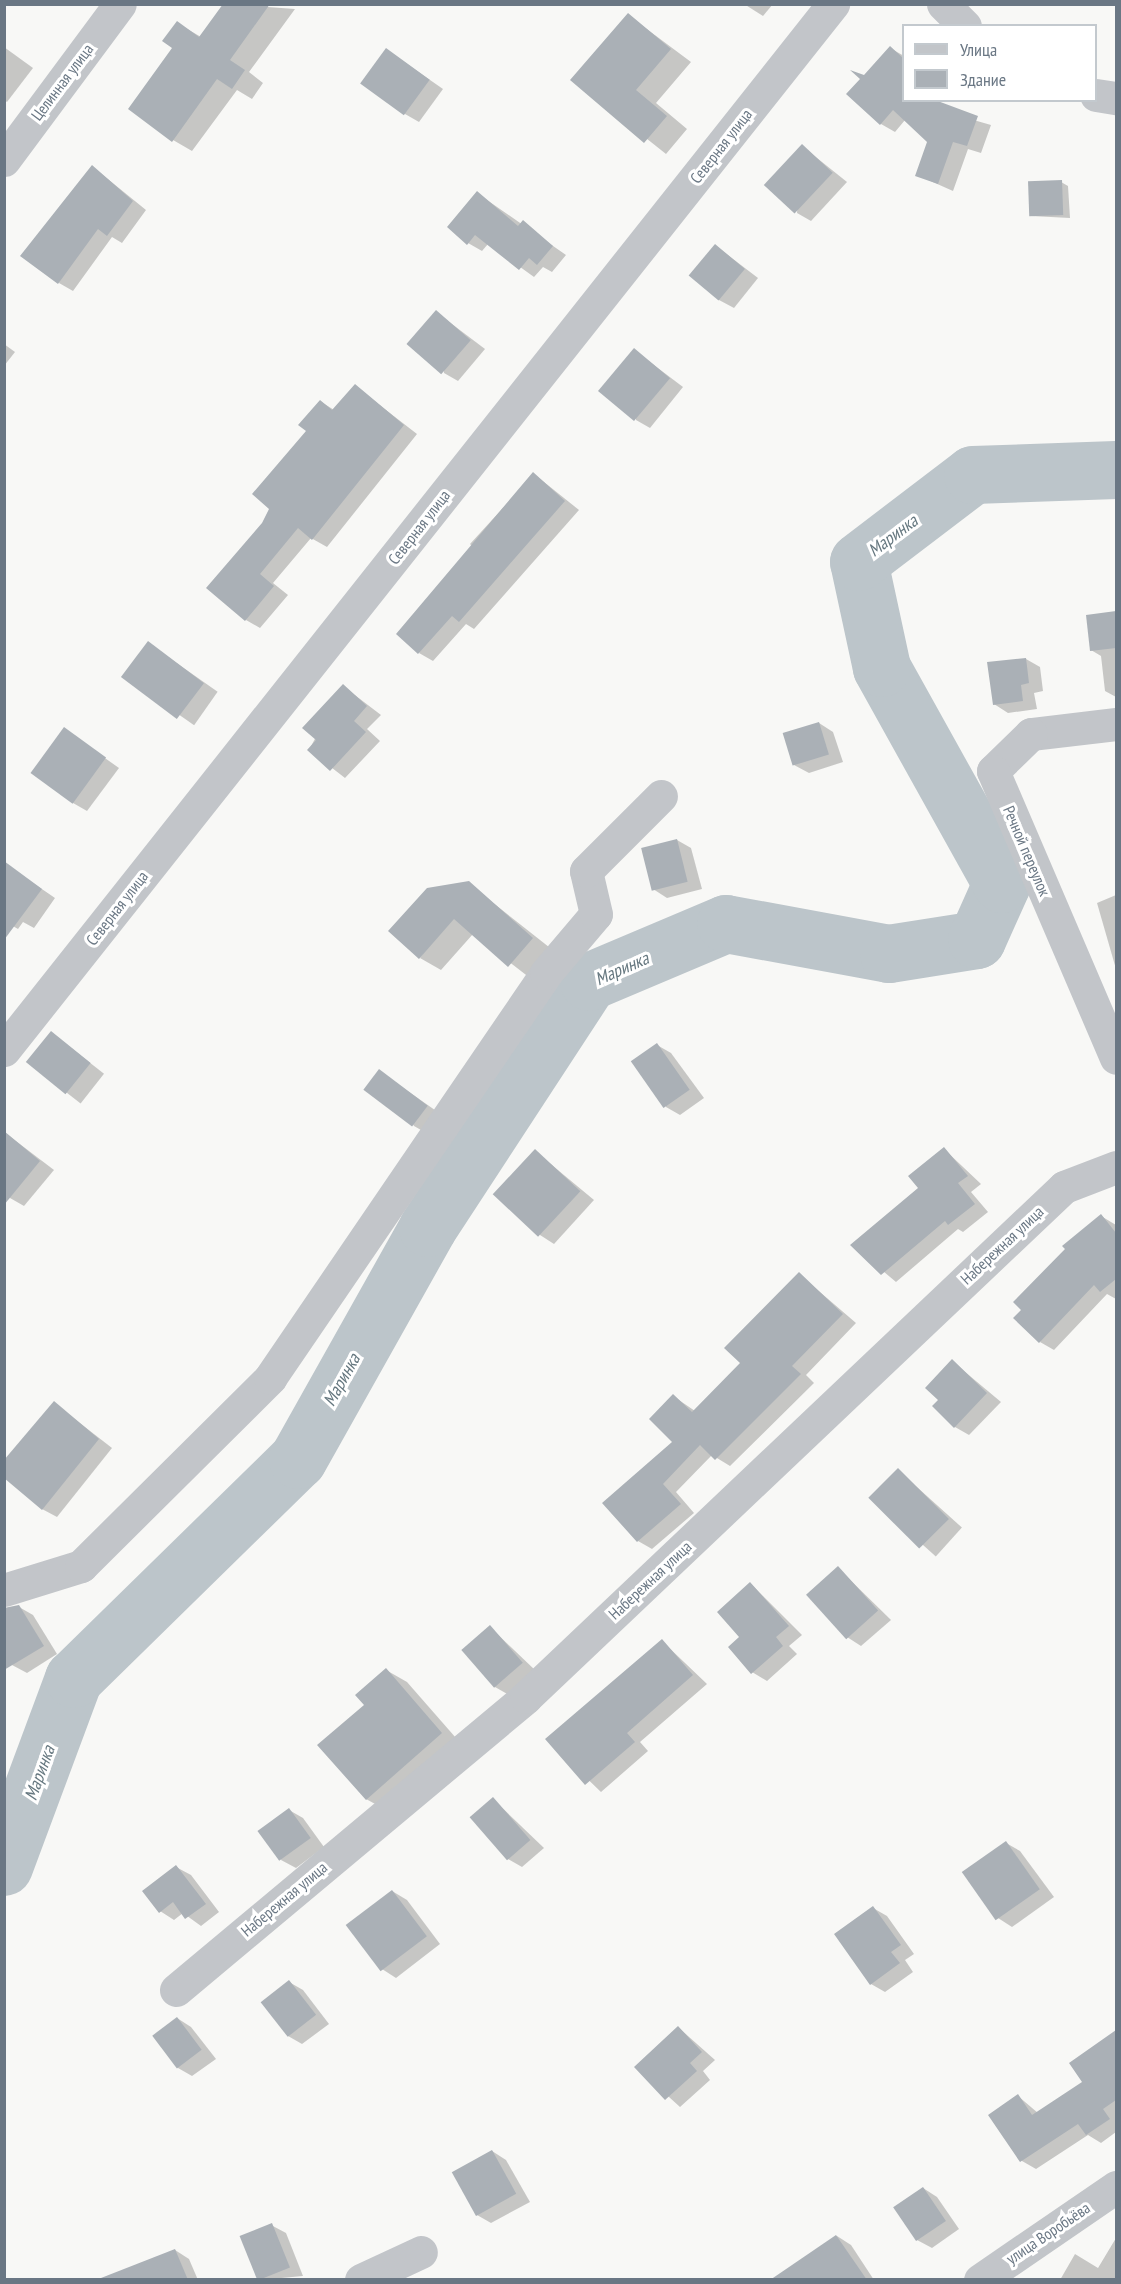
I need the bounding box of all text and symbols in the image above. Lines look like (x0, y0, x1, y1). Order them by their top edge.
legend (902, 24, 1097, 102)
text: Улица (960, 38, 997, 61)
street label: Целинная улица (27, 40, 97, 124)
text: Здание (960, 68, 1006, 91)
street label: Северная улица (686, 105, 756, 187)
street label: Северная улица (384, 486, 454, 568)
water label: Маринка (864, 510, 922, 562)
street label: Речной переулок (999, 803, 1055, 899)
street label: Северная улица (82, 867, 152, 949)
water label: Маринка (592, 948, 652, 990)
street label: Набережная улица (957, 1202, 1047, 1288)
water label: Маринка (319, 1350, 365, 1410)
street label: Набережная улица (605, 1537, 695, 1623)
water label: Маринка (20, 1743, 60, 1803)
street label: Набережная улица (237, 1857, 331, 1941)
street label: улица Воробьёва (1003, 2198, 1093, 2268)

